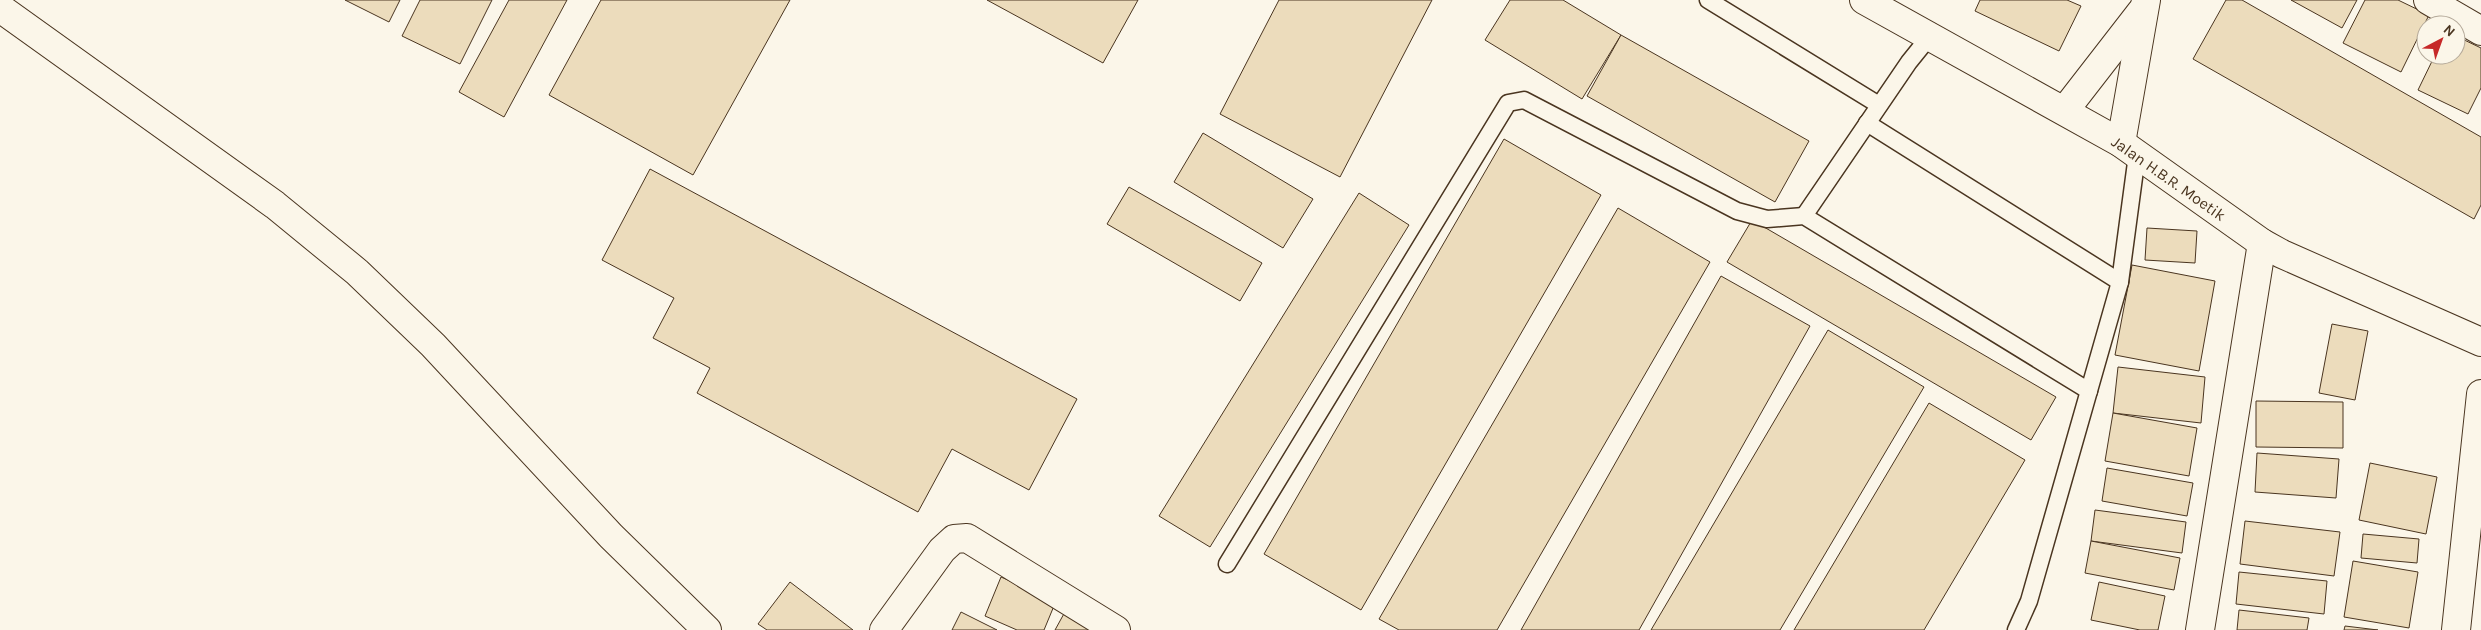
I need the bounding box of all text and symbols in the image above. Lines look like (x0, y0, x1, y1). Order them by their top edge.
north arrow (2416, 15, 2466, 65)
text: N (2440, 21, 2459, 40)
street label: Jalan H.B.R. Moetik (2108, 132, 2230, 225)

